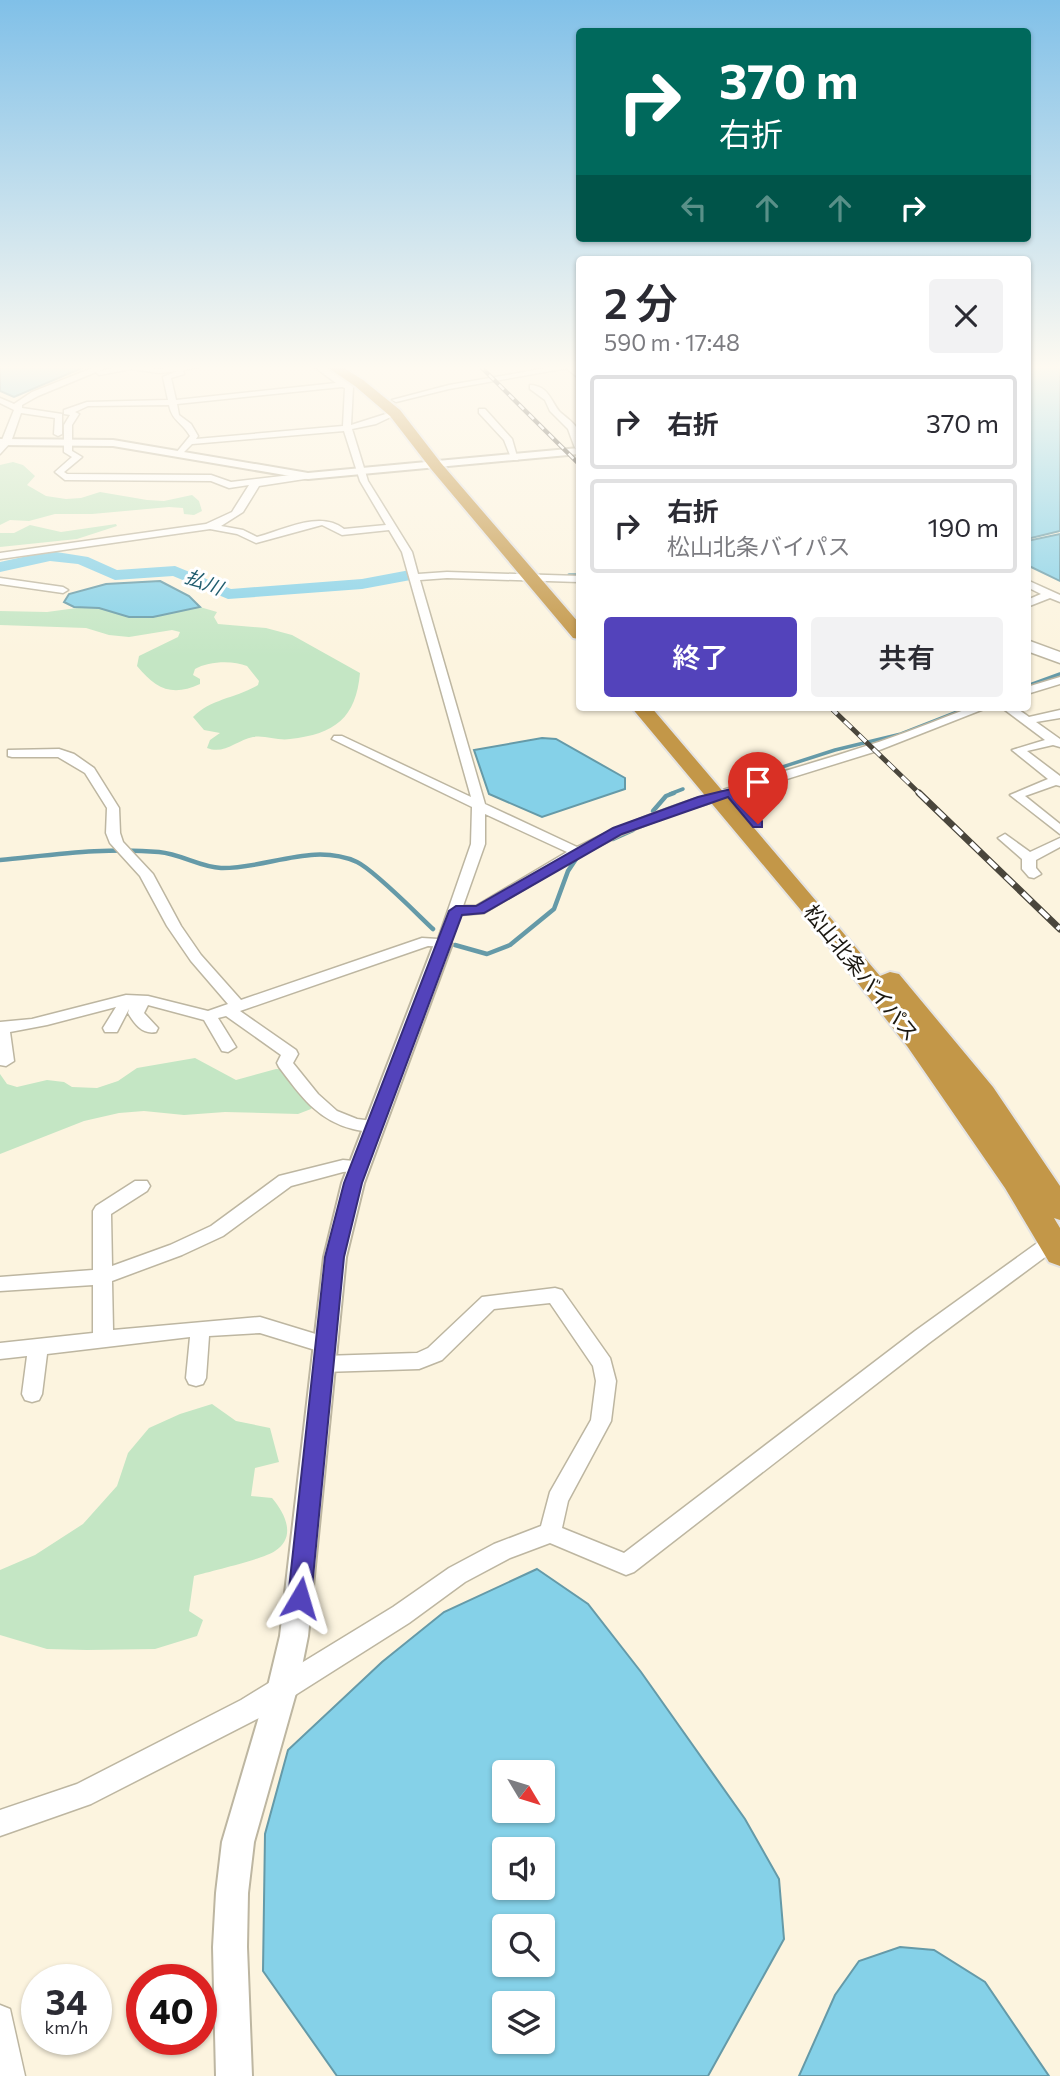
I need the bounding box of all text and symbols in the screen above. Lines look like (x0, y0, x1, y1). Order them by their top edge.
text: 370 m (719, 49, 858, 109)
icon: right (604, 56, 695, 147)
text: 右折 (719, 113, 783, 153)
icon: left (675, 189, 713, 227)
icon: ahead (748, 189, 786, 227)
icon: ahead (821, 189, 859, 227)
icon: right (894, 189, 932, 227)
text: 2 分 (604, 276, 678, 328)
button: close (929, 279, 1003, 353)
text: 590 m · 17:48 (604, 328, 740, 356)
icon: right (608, 403, 646, 441)
text: 370 m (926, 407, 999, 438)
text: 右折 (667, 408, 719, 439)
text: 右折 (667, 495, 719, 526)
icon: right (608, 507, 646, 545)
text: 190 m (927, 511, 999, 542)
text: 松山北条バイパス (667, 532, 851, 560)
water label: 払川 (182, 564, 228, 600)
button: 終了 (604, 617, 797, 697)
button: 共有 (811, 617, 1003, 697)
pin (728, 752, 788, 824)
icon: arrive (739, 763, 777, 801)
street label: 松山北条バイパス (800, 899, 925, 1045)
position arrow (263, 1561, 337, 1635)
north arrow (492, 1760, 555, 1824)
map controls (492, 1760, 555, 2054)
button: sound (492, 1837, 555, 1900)
button: search (492, 1914, 555, 1977)
speed limit sign: 40 (126, 1964, 217, 2055)
text: 34 (46, 1979, 87, 2022)
button: layers (492, 1991, 555, 2054)
text: km/h (45, 2016, 88, 2038)

